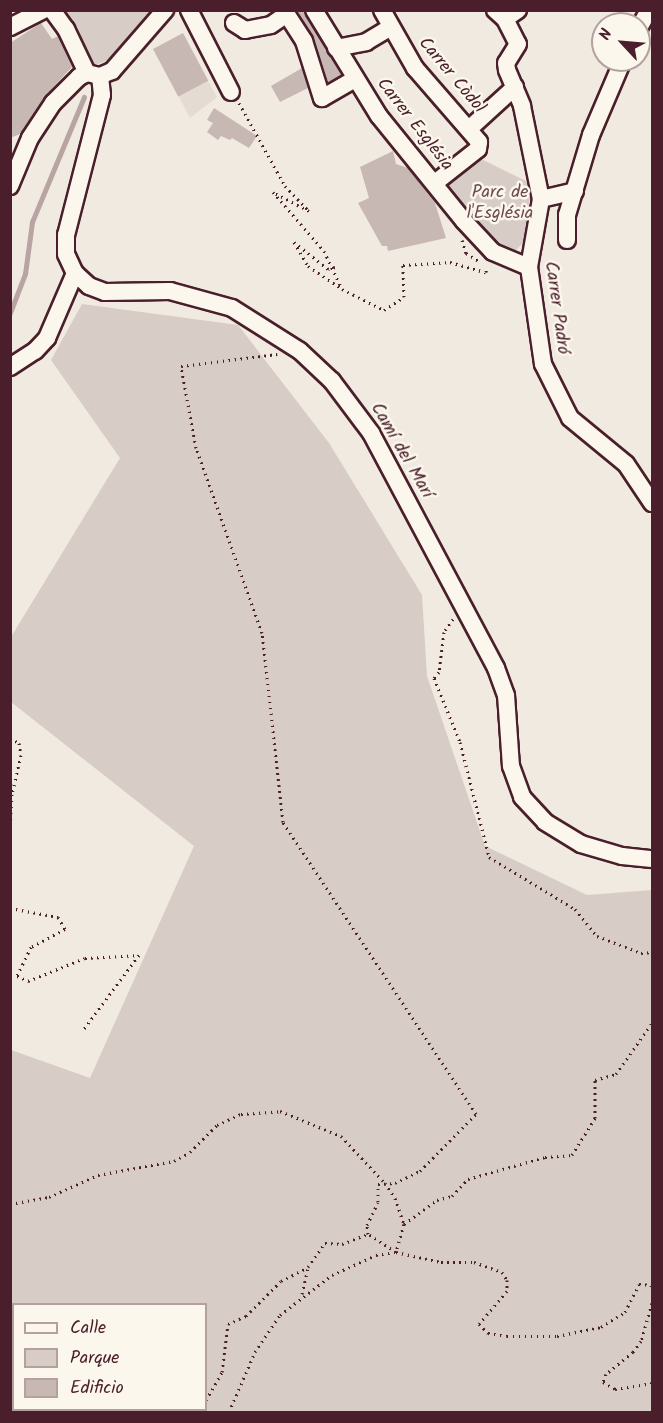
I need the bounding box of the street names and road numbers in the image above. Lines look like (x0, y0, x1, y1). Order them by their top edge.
street label: Carrer Còdol (413, 33, 489, 119)
street label: Carrer Església (371, 74, 457, 176)
street label: Carrer Padró (539, 260, 573, 356)
street label: Camí del Marí (365, 399, 437, 503)

